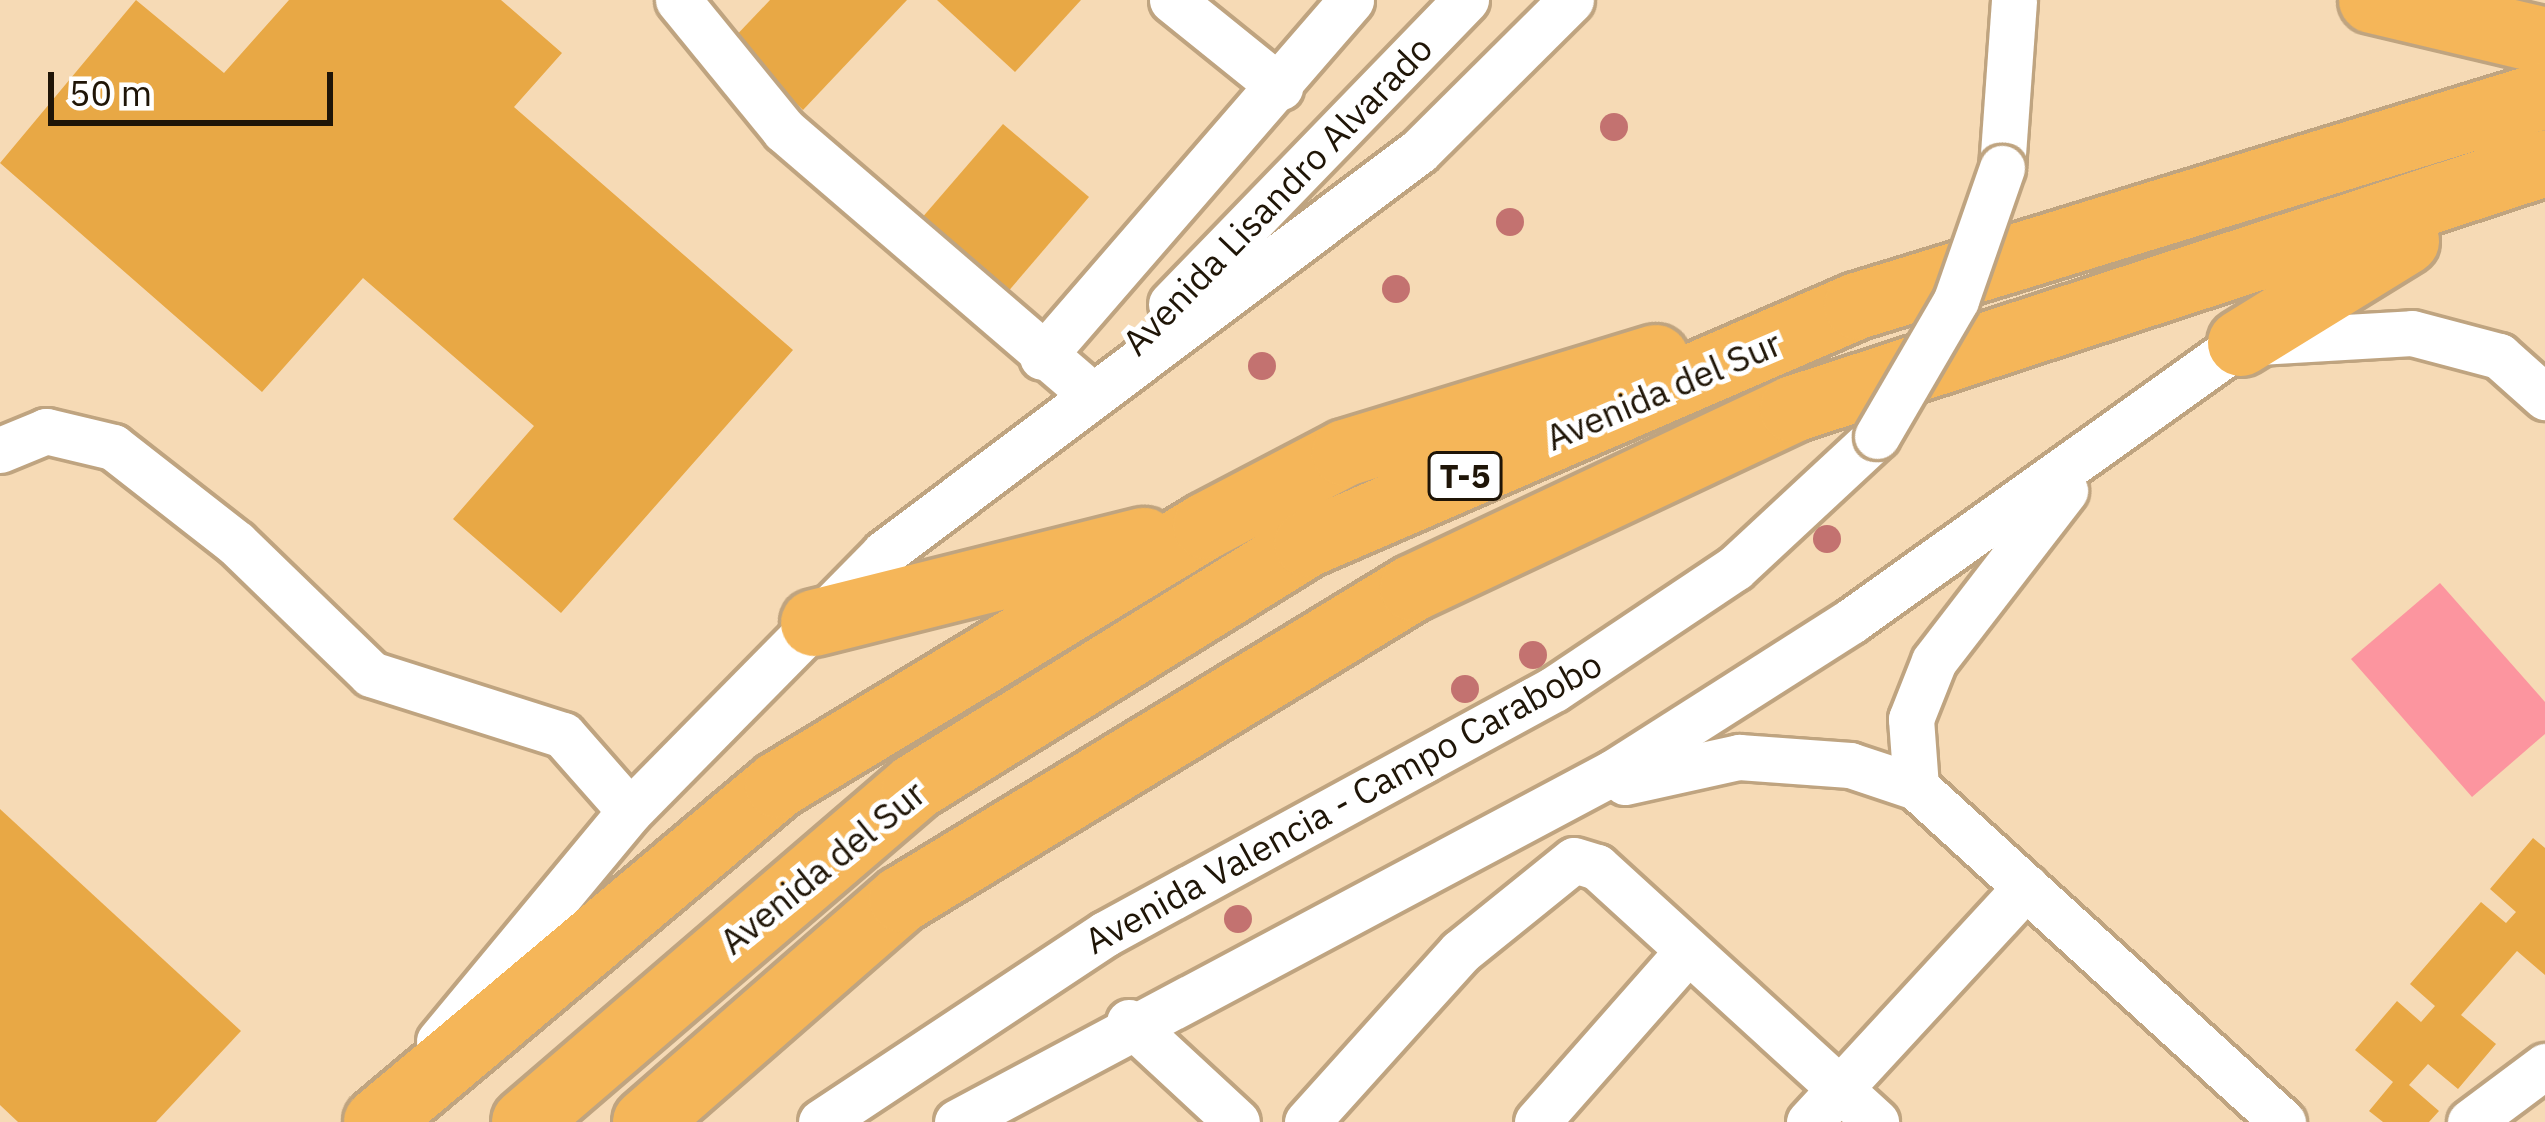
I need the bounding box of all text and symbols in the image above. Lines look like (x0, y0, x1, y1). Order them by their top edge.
street label: Avenida Lisandro Alvarado (1113, 26, 1441, 364)
scale bar (54, 48, 339, 122)
text: 50 m (69, 69, 152, 116)
street label: Avenida del Sur (1539, 321, 1787, 459)
road number: T-5 (1426, 449, 1504, 503)
street label: Avenida Valencia - Campo Carabobo (1077, 642, 1609, 962)
street label: Avenida del Sur (711, 771, 933, 963)

